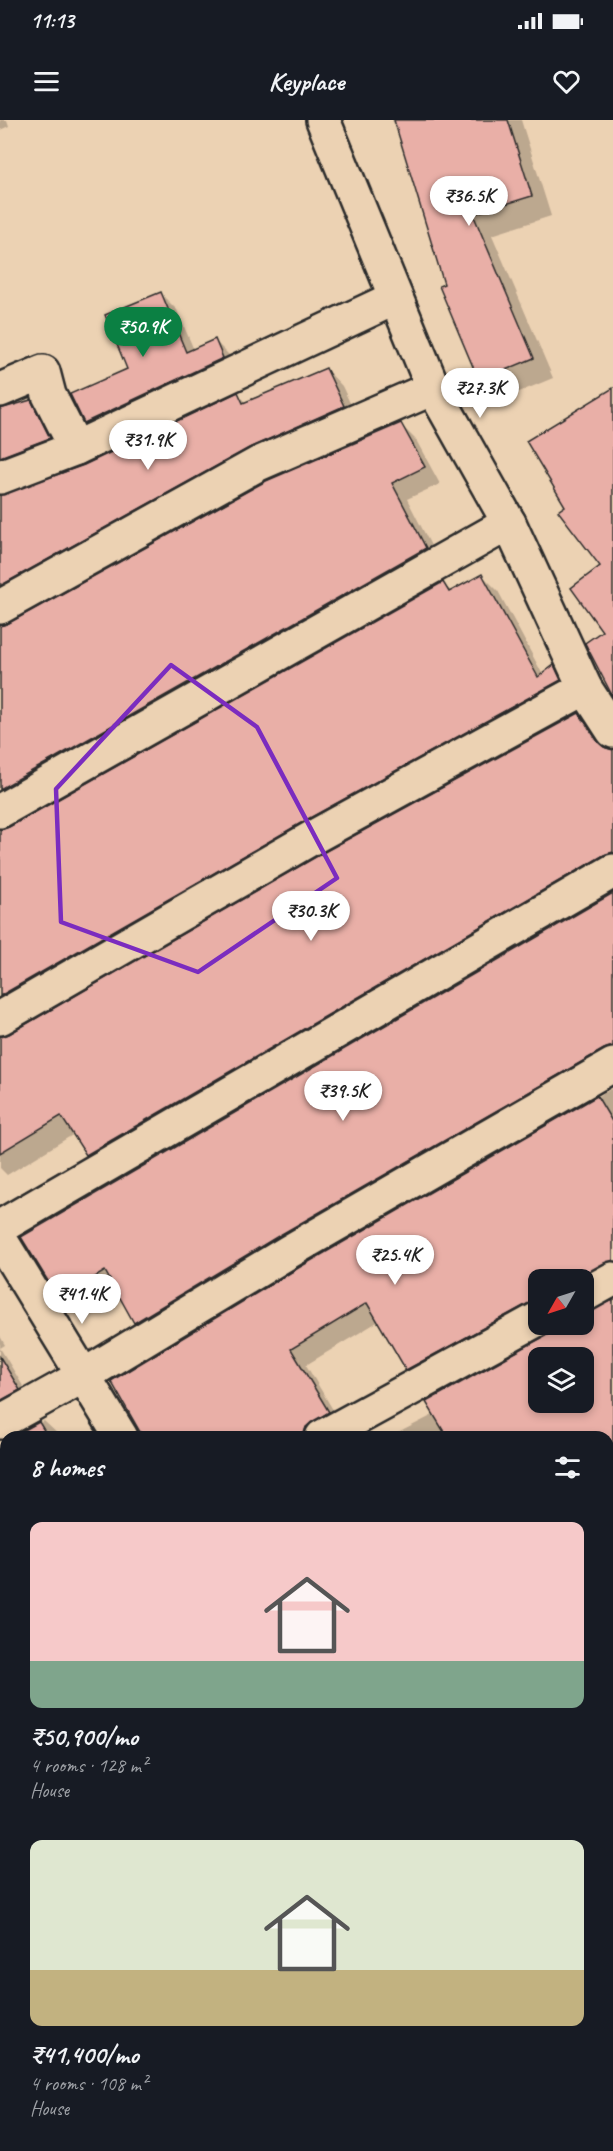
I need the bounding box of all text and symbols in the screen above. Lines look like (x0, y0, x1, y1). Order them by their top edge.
text: 11:13 (30, 7, 74, 35)
text: Keyplace (269, 64, 344, 98)
icon: menu (30, 65, 63, 98)
icon: heart (550, 65, 583, 98)
pin: ₹36.5K (420, 176, 518, 227)
text: ₹36.5K (444, 183, 494, 208)
pin: ₹50.9K (94, 307, 192, 358)
text: ₹50.9K (118, 314, 168, 339)
pin: ₹27.3K (431, 368, 529, 419)
text: ₹27.3K (455, 375, 505, 400)
pin: ₹31.9K (99, 420, 197, 471)
text: ₹31.9K (123, 427, 173, 452)
pin: ₹30.3K (262, 891, 360, 942)
text: ₹30.3K (286, 898, 336, 923)
pin: ₹39.5K (294, 1071, 392, 1122)
text: ₹39.5K (318, 1078, 368, 1103)
pin: ₹25.4K (346, 1235, 444, 1286)
text: ₹25.4K (370, 1242, 420, 1267)
north arrow (528, 1269, 594, 1335)
map controls (528, 1269, 594, 1413)
pin: ₹41.4K (33, 1274, 131, 1325)
text: ₹41.4K (57, 1281, 107, 1306)
button: layers (528, 1347, 594, 1413)
text: 8 homes (30, 1451, 103, 1484)
icon: filters (551, 1451, 584, 1484)
icon: home (253, 1561, 361, 1669)
text: ₹50,900/mo (30, 1720, 138, 1753)
text: 4 rooms · 128 m² (30, 1753, 147, 1778)
text: House (30, 1778, 69, 1803)
icon: home (253, 1879, 361, 1987)
text: ₹41,400/mo (30, 2038, 139, 2071)
text: 4 rooms · 108 m² (30, 2071, 147, 2096)
text: House (30, 2096, 69, 2121)

